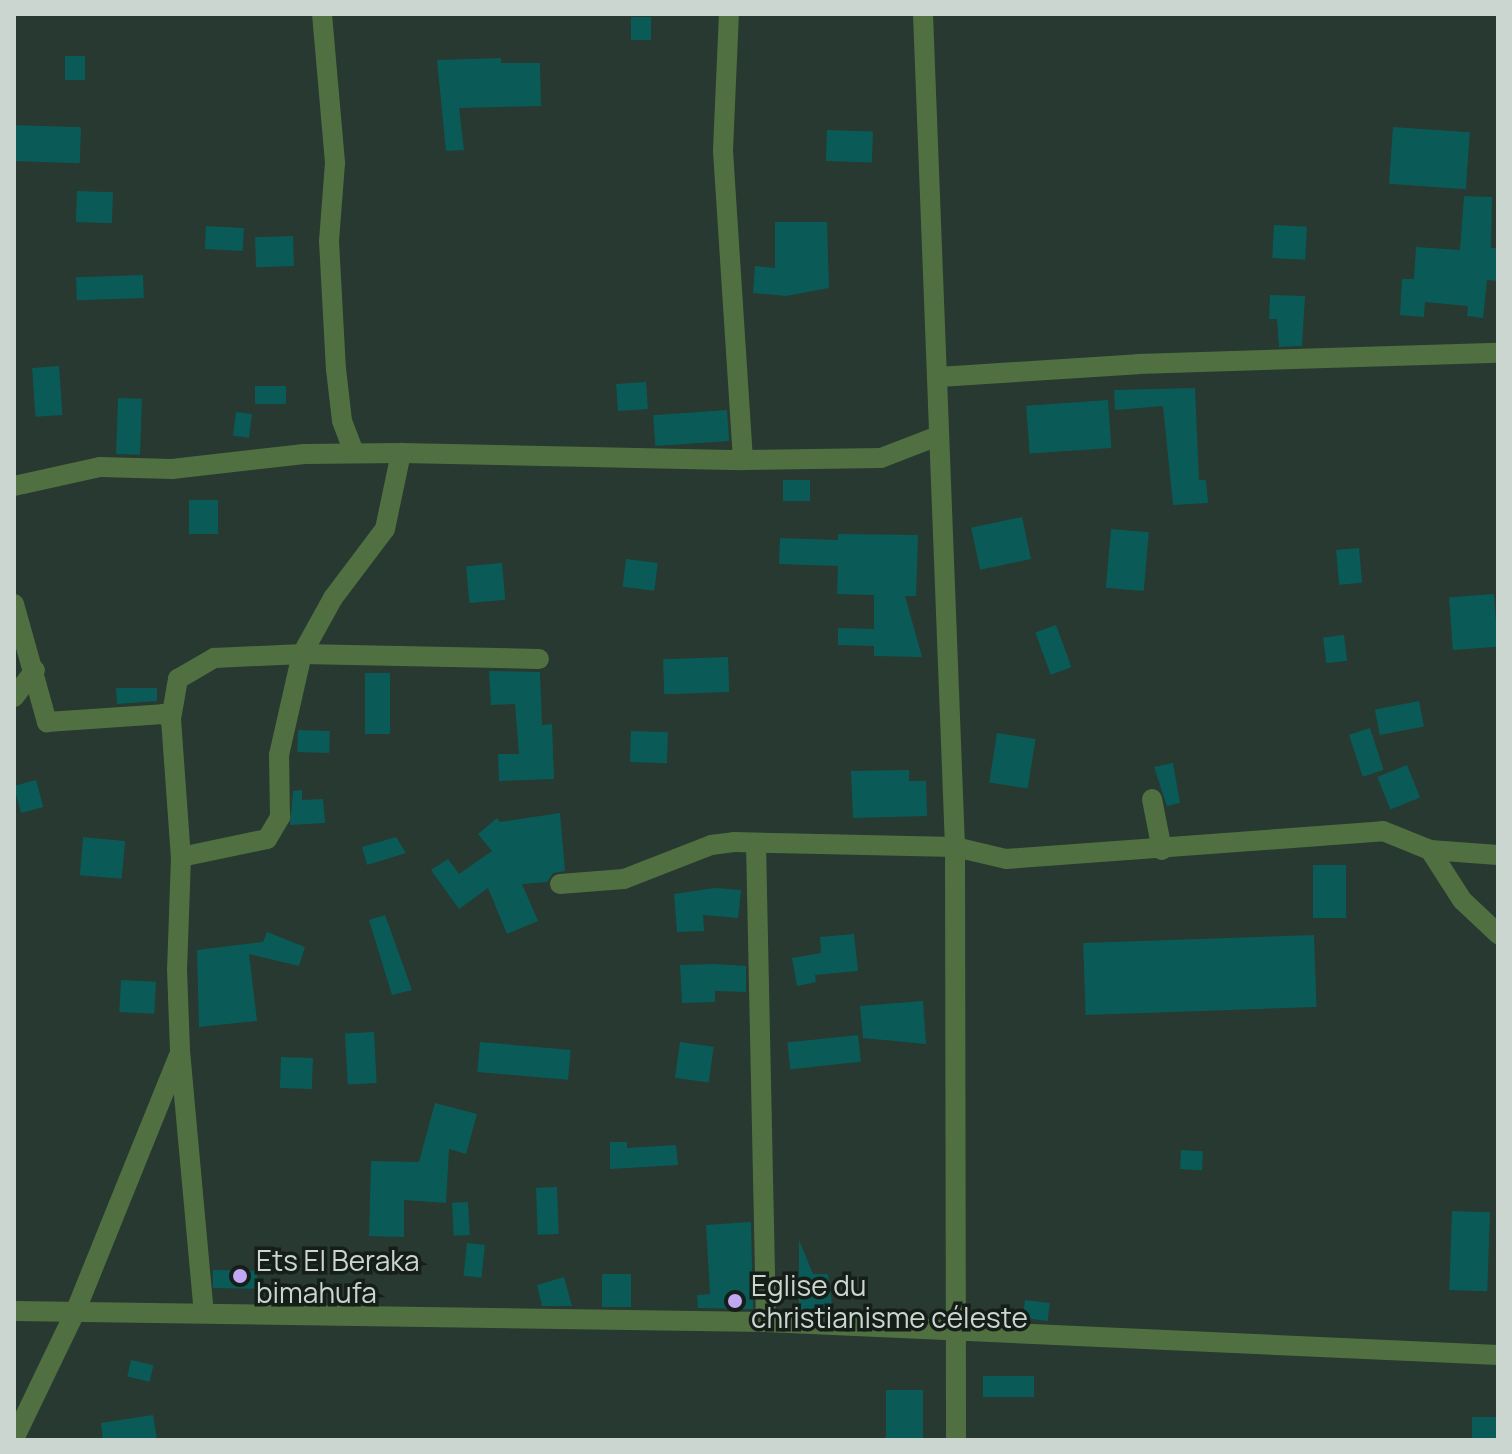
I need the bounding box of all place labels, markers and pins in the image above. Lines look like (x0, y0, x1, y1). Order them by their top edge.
place label: Ets El Beraka bimahufa (256, 1243, 420, 1309)
marker: Ets El Beraka bimahufa (231, 1267, 249, 1285)
place label: Eglise du christianisme céleste (751, 1268, 1028, 1334)
marker: Eglise du christianisme céleste (726, 1292, 744, 1310)

